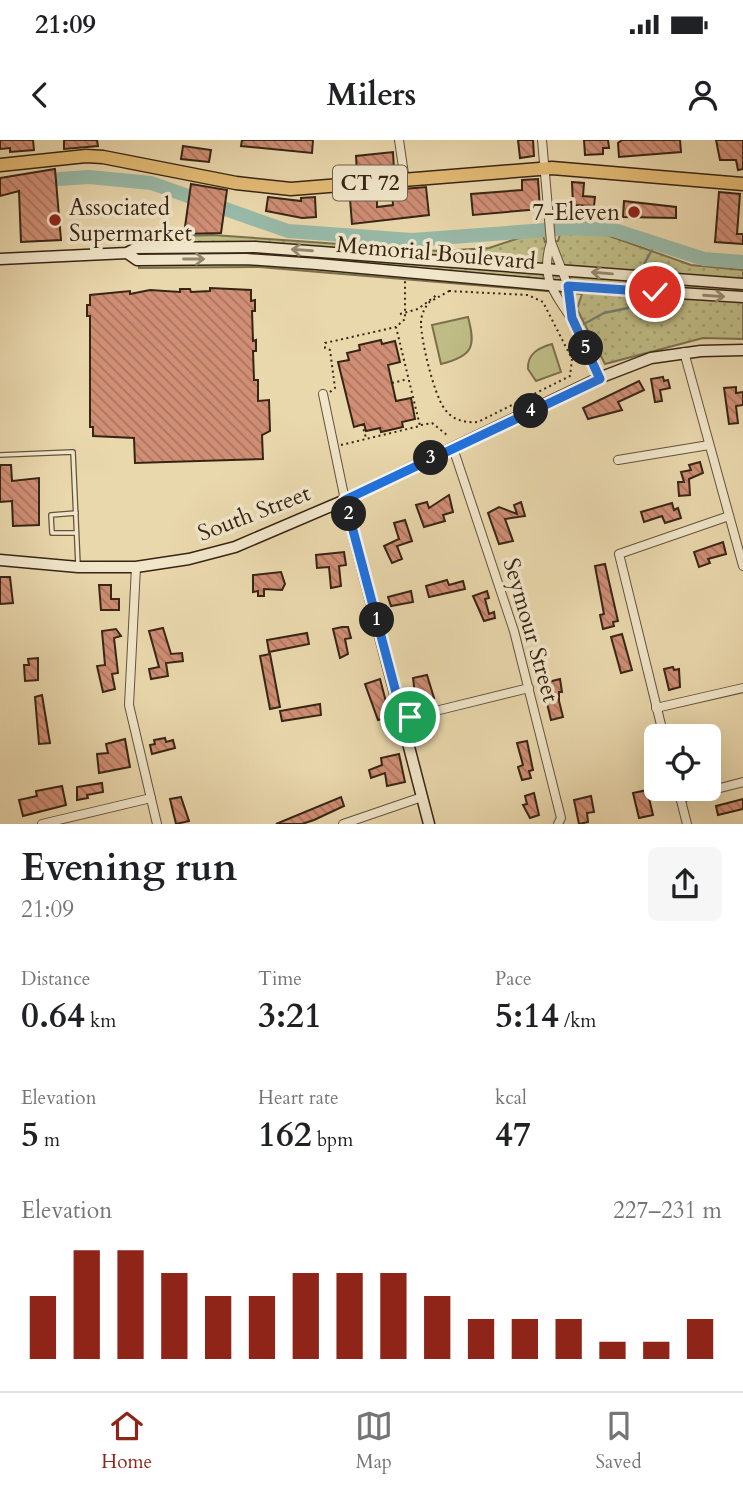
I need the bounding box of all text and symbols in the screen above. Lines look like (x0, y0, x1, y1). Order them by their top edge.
text: 21:09 (35, 7, 96, 42)
text: Milers (327, 73, 416, 117)
icon: back (21, 76, 59, 114)
icon: person (684, 76, 722, 114)
road number: CT 72 (333, 166, 407, 200)
place label: Associated Supermarket (69, 192, 192, 249)
place label: 7-Eleven (532, 197, 620, 228)
marker: 7-Eleven (626, 204, 642, 220)
marker: Associated Supermarket (47, 212, 63, 228)
street label: Memorial Boulevard (335, 229, 538, 277)
one-way arrow (291, 243, 313, 256)
one-way arrow (182, 252, 205, 266)
pin (625, 262, 685, 322)
one-way arrow (591, 266, 613, 279)
icon: check (636, 273, 674, 311)
one-way arrow (702, 290, 725, 303)
pin: 5 (568, 330, 604, 366)
text: 5 (581, 334, 590, 360)
pin: 4 (514, 394, 548, 428)
text: 4 (526, 397, 535, 423)
pin: 3 (414, 440, 448, 476)
text: 3 (426, 444, 435, 470)
street label: South Street (193, 477, 315, 549)
pin: 2 (332, 496, 366, 532)
text: 2 (344, 500, 353, 526)
street label: Seymour Street (496, 554, 566, 706)
pin: 1 (360, 602, 394, 638)
text: 1 (372, 606, 381, 632)
pin (380, 687, 440, 747)
icon: arrive (391, 698, 429, 736)
map controls (644, 724, 721, 801)
button: locate (644, 724, 721, 801)
text: Evening run (21, 842, 237, 894)
button: share (648, 847, 722, 921)
text: 21:09 (21, 894, 74, 925)
text: Distance (21, 966, 90, 992)
text: Time (258, 966, 302, 992)
text: Pace (495, 966, 532, 992)
text: 0.64 (21, 992, 85, 1040)
text: 3:21 (258, 992, 322, 1040)
text: 5:14 (495, 992, 559, 1040)
text: km (85, 1008, 116, 1034)
text: /km (559, 1008, 596, 1034)
text: Elevation (21, 1085, 96, 1111)
text: Heart rate (258, 1085, 339, 1111)
text: kcal (495, 1085, 527, 1111)
text: 5 (21, 1111, 39, 1159)
text: 162 (258, 1111, 312, 1159)
text: 47 (495, 1111, 531, 1159)
text: m (39, 1127, 60, 1153)
text: bpm (312, 1127, 353, 1153)
text: Elevation (21, 1195, 112, 1226)
text: 227–231 m (613, 1195, 722, 1226)
tab: Home (101, 1407, 152, 1475)
tab: Map (355, 1407, 393, 1475)
tab: Saved (596, 1407, 642, 1475)

